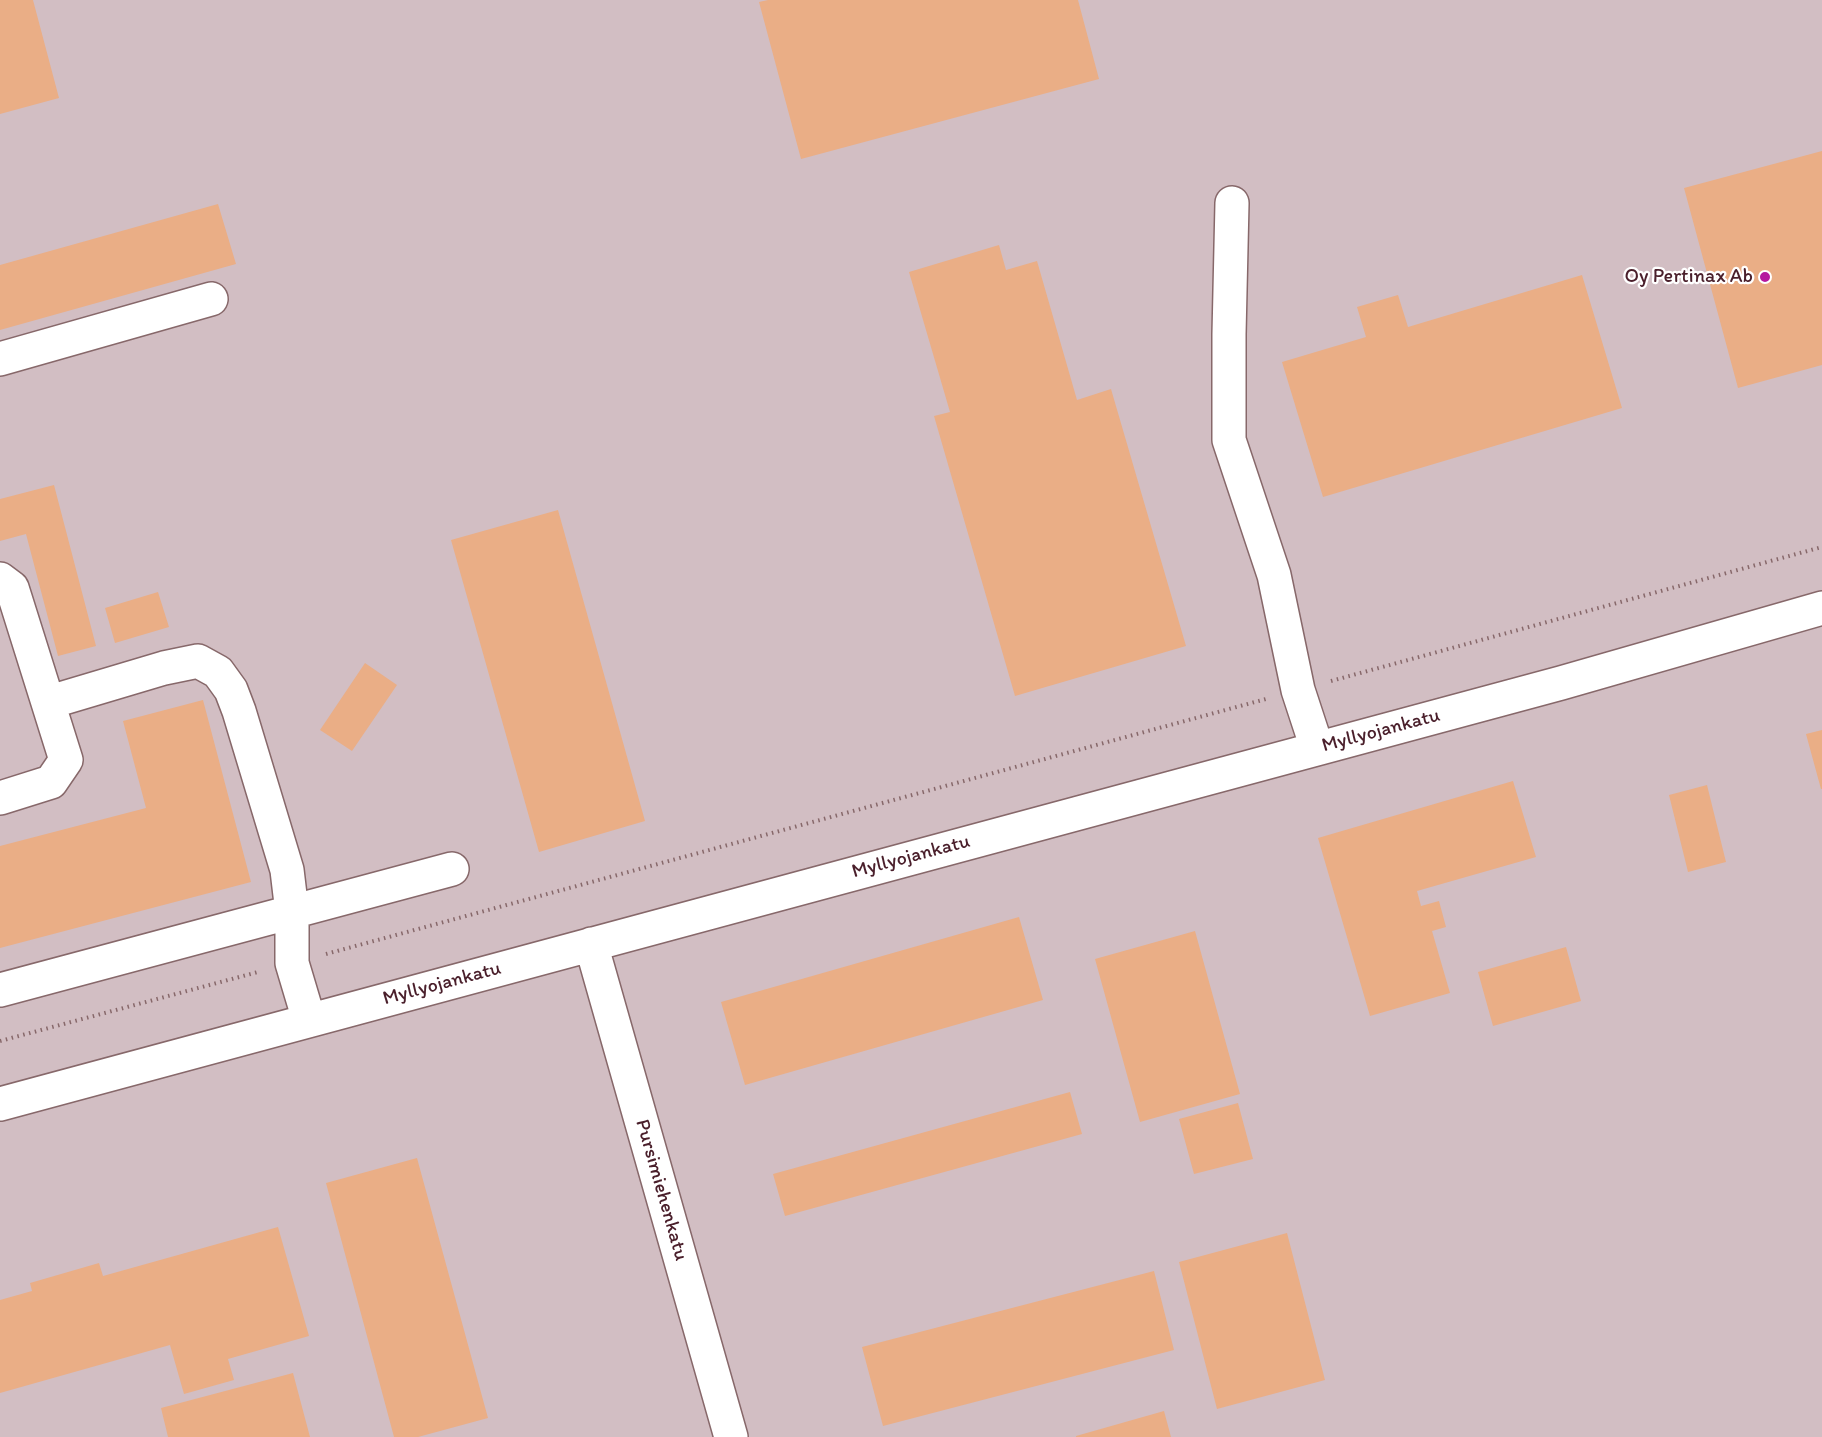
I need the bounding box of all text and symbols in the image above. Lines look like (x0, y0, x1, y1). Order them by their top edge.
place label: Oy Pertinax Ab (1625, 265, 1753, 289)
marker: Oy Pertinax Ab (1758, 270, 1772, 284)
street label: Myllyojankatu (1319, 704, 1443, 758)
street label: Myllyojankatu (849, 830, 973, 884)
street label: Myllyojankatu (380, 957, 504, 1011)
street label: Pursimiehenkatu (629, 1116, 693, 1264)

